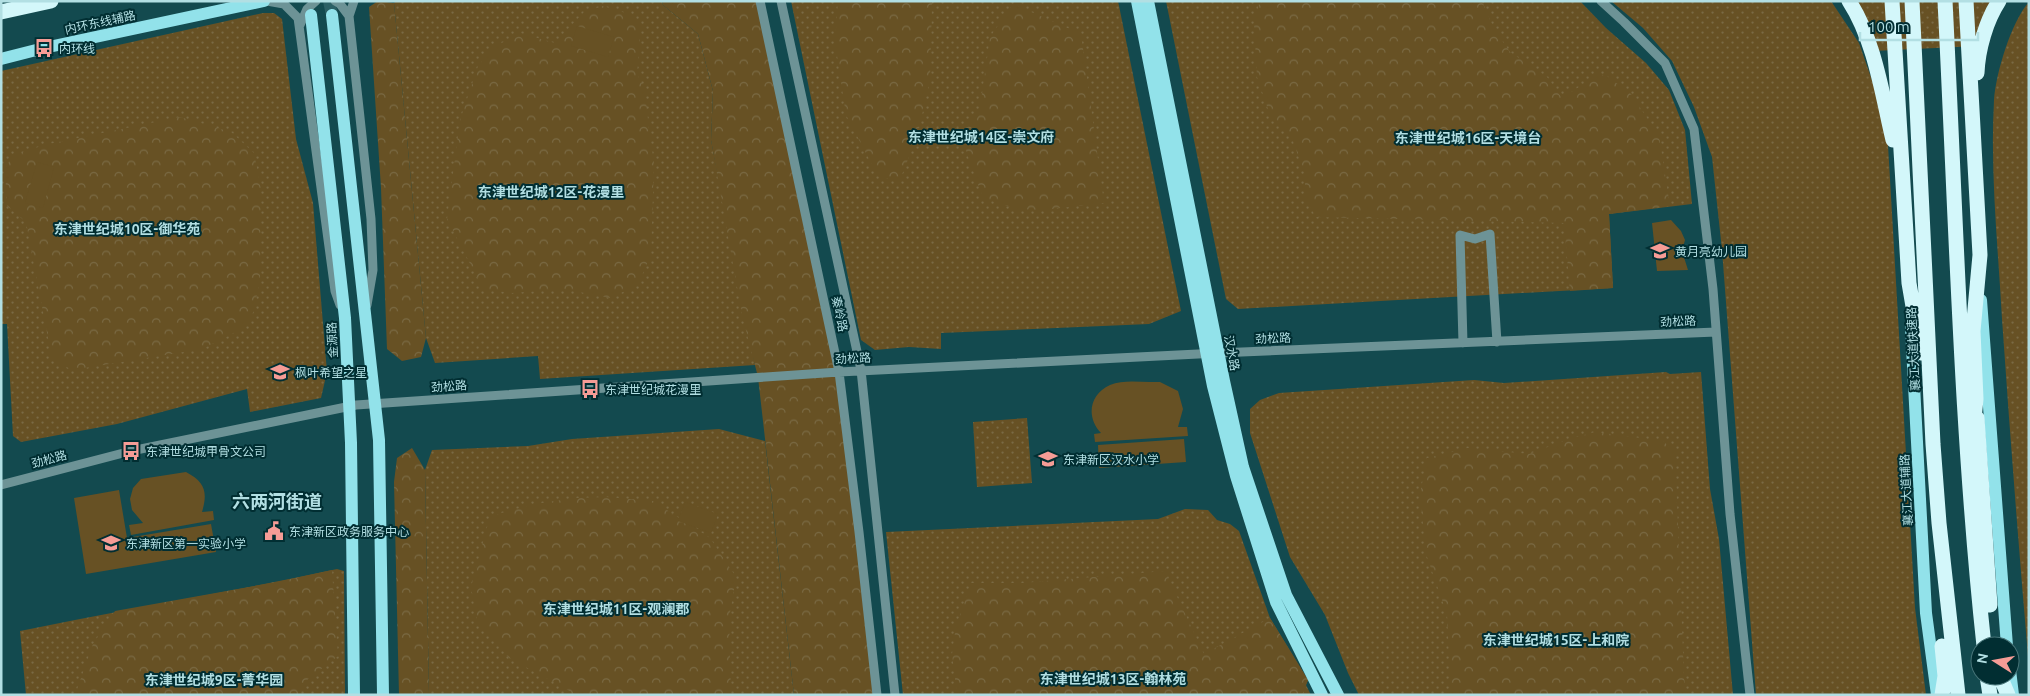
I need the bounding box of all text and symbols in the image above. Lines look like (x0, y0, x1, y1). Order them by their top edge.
street label: 内环东线辅路 (63, 8, 137, 36)
scale bar (1860, 10, 1978, 42)
text: 100 m (1868, 18, 1910, 35)
bus stop icon: 内环线 (33, 37, 55, 59)
place label: 内环线 (59, 42, 95, 55)
district label: 东津世纪城14区-崇文府 (908, 129, 1054, 145)
district label: 东津世纪城16区-天境台 (1395, 130, 1541, 146)
district label: 东津世纪城12区-花漫里 (478, 184, 624, 200)
district label: 东津世纪城10区-御华苑 (54, 221, 200, 237)
school or university icon: 黄月亮幼儿园 (1649, 240, 1671, 262)
place label: 黄月亮幼儿园 (1675, 245, 1747, 258)
street label: 秦岭路 (830, 295, 850, 333)
street label: 襄江大道快速路 (1904, 307, 1922, 391)
street label: 劲松路 (1660, 314, 1696, 328)
street label: 金源路 (325, 322, 339, 358)
street label: 劲松路 (1255, 331, 1291, 345)
street label: 汉水路 (1222, 334, 1242, 372)
street label: 劲松路 (835, 351, 871, 365)
school or university icon: 枫叶希望之星 (269, 361, 291, 383)
place label: 枫叶希望之星 (295, 366, 367, 379)
street label: 劲松路 (431, 378, 467, 394)
bus stop icon: 东津世纪城花漫里 (579, 378, 601, 400)
place label: 东津世纪城花漫里 (605, 383, 701, 396)
bus stop icon: 东津世纪城甲骨文公司 (120, 440, 142, 462)
place label: 东津世纪城甲骨文公司 (146, 445, 266, 458)
street label: 劲松路 (30, 448, 68, 470)
school or university icon: 东津新区汉水小学 (1037, 448, 1059, 470)
place label: 东津新区汉水小学 (1063, 453, 1159, 466)
street label: 襄江大道辅路 (1898, 454, 1914, 526)
district label: 六两河街道 (232, 491, 322, 511)
public building icon: 东津新区政务服务中心 (263, 520, 285, 542)
place label: 东津新区政务服务中心 (289, 525, 409, 538)
school or university icon: 东津新区第一实验小学 (100, 532, 122, 554)
place label: 东津新区第一实验小学 (126, 537, 246, 550)
district label: 东津世纪城11区-观澜郡 (543, 601, 689, 617)
district label: 东津世纪城15区-上和院 (1483, 632, 1629, 648)
north arrow (1970, 636, 2020, 686)
text: N (1973, 652, 1991, 665)
district label: 东津世纪城13区-翰林苑 (1040, 671, 1186, 687)
district label: 东津世纪城9区-菁华园 (145, 672, 283, 688)

